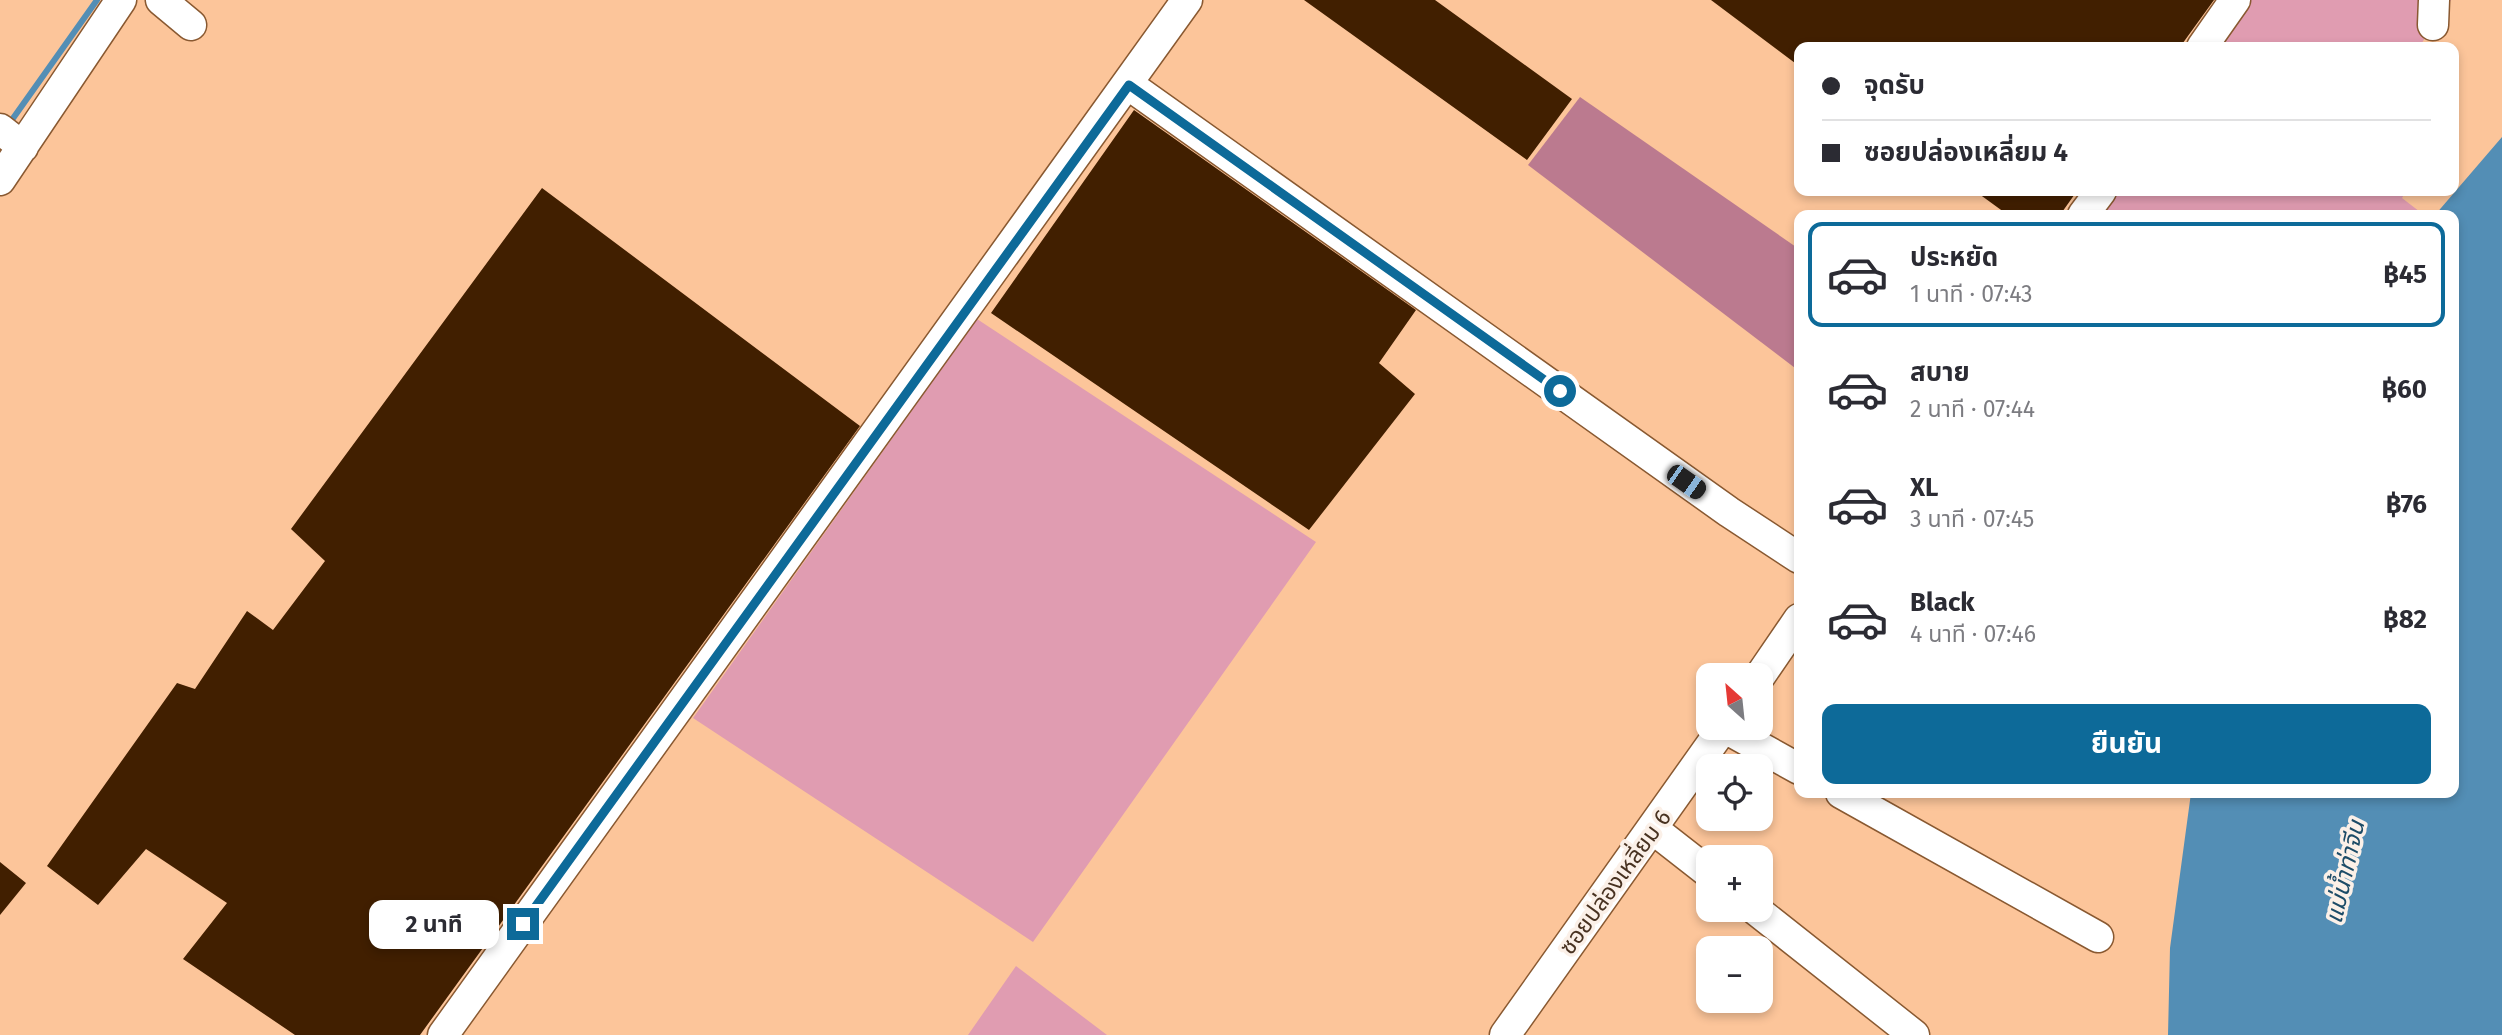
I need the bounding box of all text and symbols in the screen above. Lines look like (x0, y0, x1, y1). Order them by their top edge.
text: จุดรับ (1864, 70, 1925, 101)
text: ซอยปล่องเหลี่ยม 4 (1864, 137, 2068, 168)
text: ประหยัด (1910, 242, 1998, 273)
icon: car (1826, 243, 1889, 306)
text: ฿45 (2383, 259, 2427, 290)
text: 1 นาที · 07:43 (1910, 280, 2033, 308)
text: สบาย (1910, 357, 1970, 388)
icon: car (1826, 358, 1889, 421)
text: ฿60 (2381, 374, 2427, 405)
route start (1544, 375, 1576, 407)
text: 2 นาที · 07:44 (1910, 395, 2035, 423)
car (1663, 461, 1710, 503)
text: XL (1910, 472, 1938, 503)
icon: car (1826, 473, 1889, 536)
text: ฿76 (2386, 489, 2427, 520)
text: 3 นาที · 07:45 (1910, 505, 2034, 533)
text: Black (1910, 587, 1975, 618)
icon: car (1826, 588, 1889, 651)
text: ฿82 (2383, 604, 2427, 635)
text: 4 นาที · 07:46 (1910, 620, 2036, 648)
north arrow (1696, 663, 1773, 740)
map controls (1696, 663, 1773, 1013)
button: ยืนยัน (1822, 704, 2431, 784)
button: locate (1696, 754, 1773, 831)
street label: ซอยปล่องเหลี่ยม 6 (1552, 803, 1677, 960)
water label: แม่น้ำท่าจีน (2317, 816, 2371, 926)
button: + (1696, 845, 1773, 922)
callout: 2 นาที (369, 900, 498, 948)
route end (507, 908, 539, 940)
text: 2 นาที (405, 910, 463, 938)
button: − (1696, 936, 1773, 1013)

